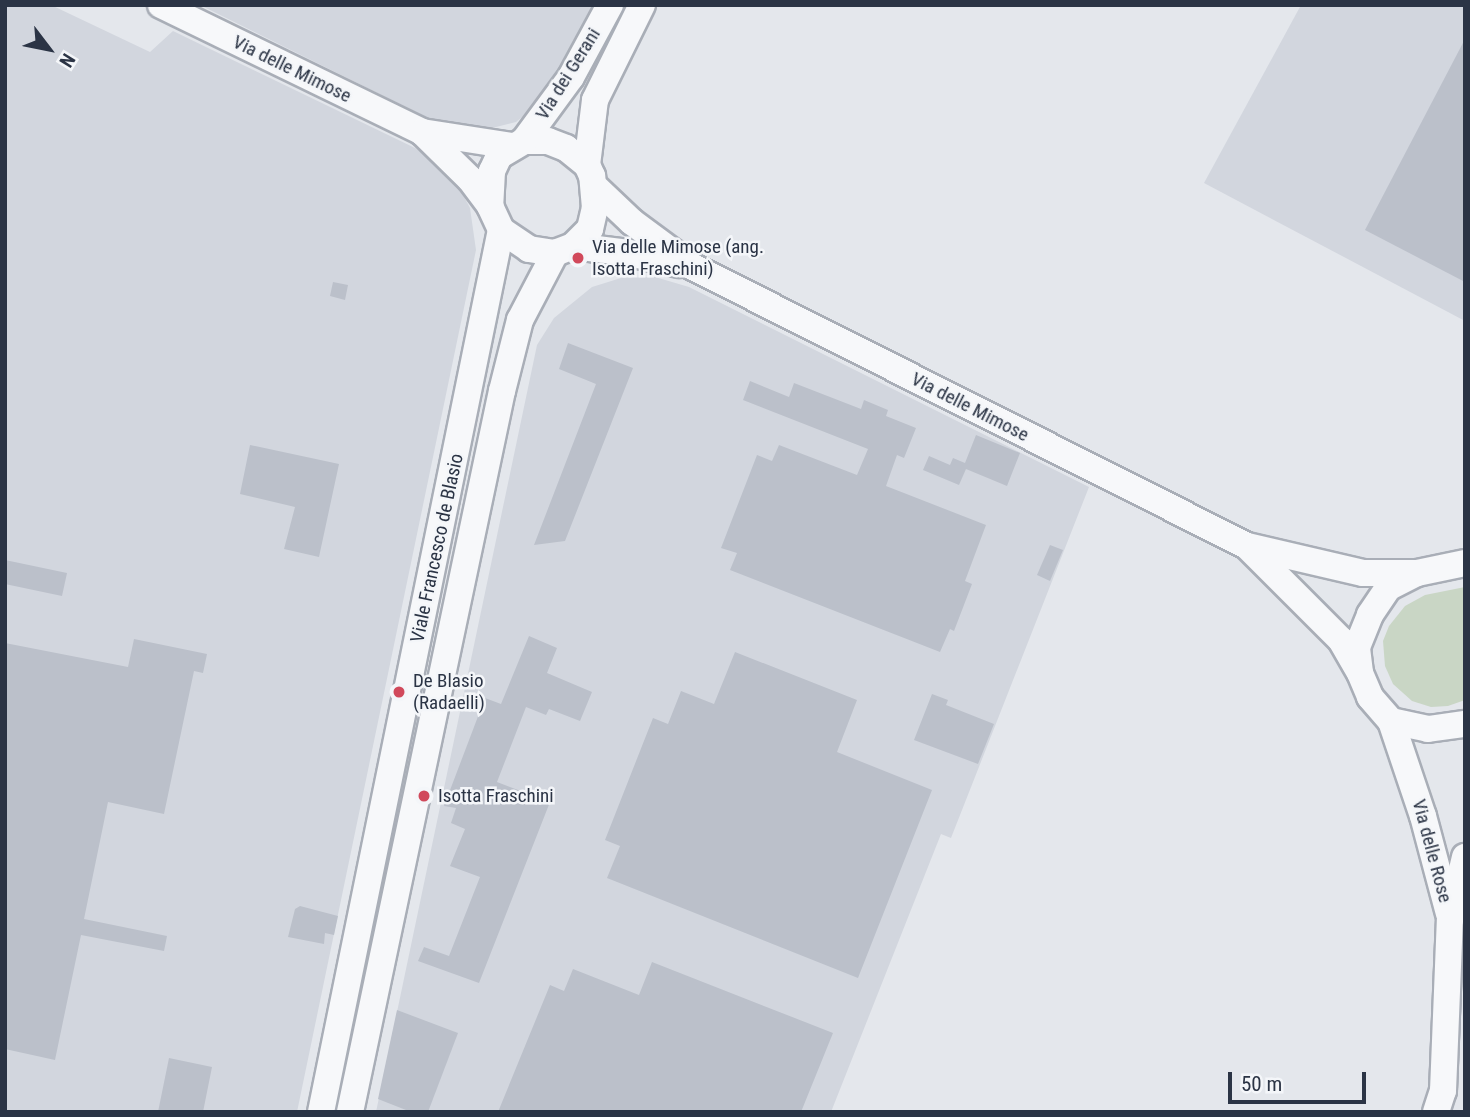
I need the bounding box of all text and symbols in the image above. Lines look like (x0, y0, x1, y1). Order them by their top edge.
north arrow (14, 14, 84, 84)
street label: Via dei Gerani (531, 24, 605, 124)
street label: Via delle Mimose (229, 30, 355, 108)
text: N (54, 49, 80, 71)
place label: Via delle Mimose (ang. Isotta Fraschini) (592, 236, 764, 280)
marker: Via delle Mimose (ang. Isotta Fraschini) (570, 250, 586, 266)
street label: Via delle Mimose (907, 368, 1033, 446)
street label: Viale Francesco de Blasio (406, 451, 468, 645)
place label: De Blasio (Radaelli) (413, 670, 485, 714)
marker: De Blasio (Radaelli) (391, 684, 407, 700)
place label: Isotta Fraschini (438, 785, 554, 807)
marker: Isotta Fraschini (416, 788, 432, 804)
street label: Via delle Rose (1407, 797, 1457, 905)
scale bar (1232, 1058, 1370, 1102)
text: 50 m (1241, 1072, 1282, 1096)

